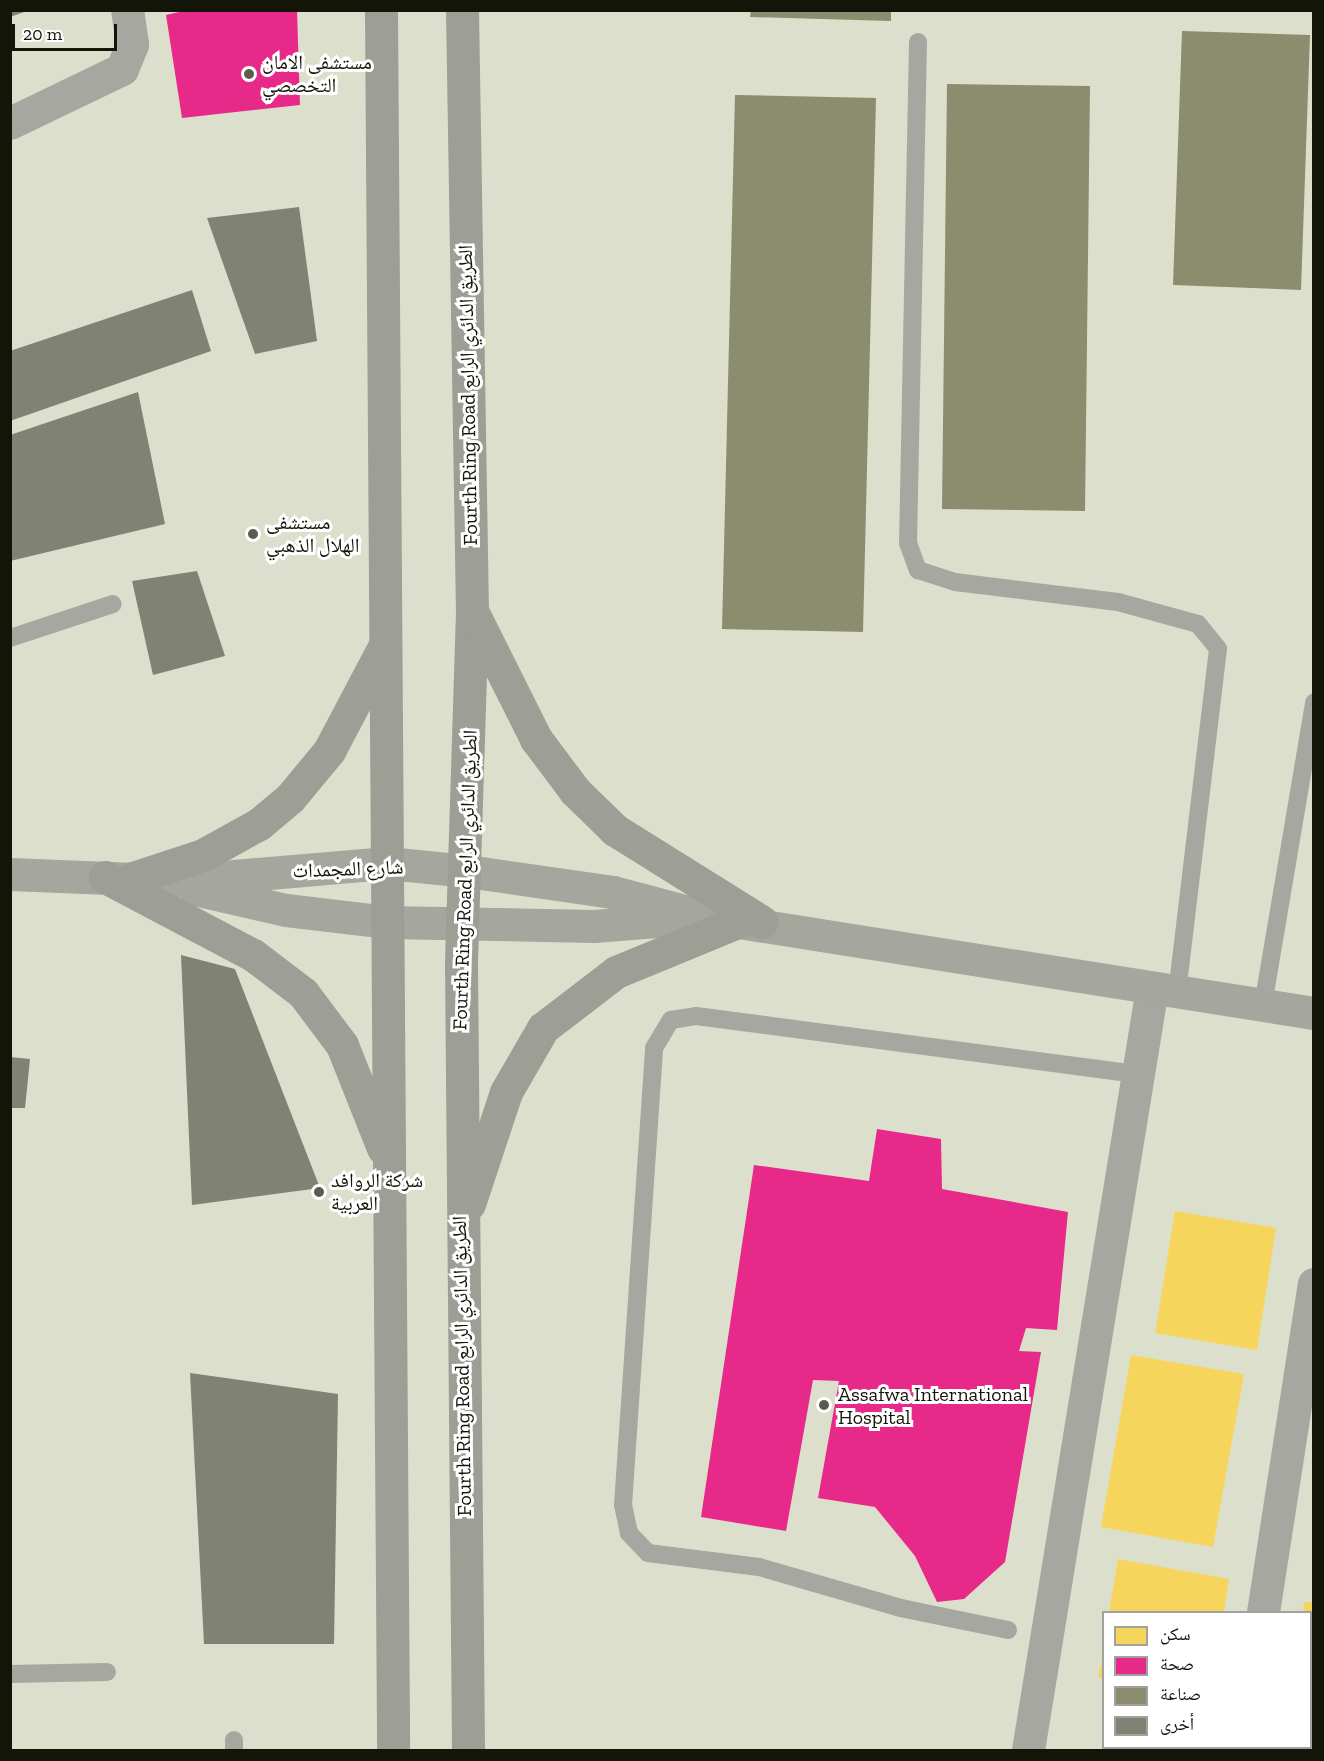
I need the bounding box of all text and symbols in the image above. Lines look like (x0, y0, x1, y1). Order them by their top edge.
scale bar (15, 12, 120, 50)
text: 20 m (23, 23, 62, 45)
place label: مستشفى الامان التخصصي (262, 51, 372, 98)
marker: مستشفى الامان التخصصي (240, 65, 258, 83)
street label: Fourth Ring Road الطريق الدائري الرابع (453, 244, 483, 546)
place label: مستشفى الهلال الذهبي (266, 510, 359, 557)
marker: مستشفى الهلال الذهبي (244, 525, 262, 543)
street label: Fourth Ring Road الطريق الدائري الرابع (448, 729, 482, 1031)
street label: شارع المجمدات (292, 855, 404, 883)
place label: شركة الروافد العربية (331, 1168, 423, 1215)
marker: شركة الروافد العربية (312, 1185, 326, 1199)
street label: Fourth Ring Road الطريق الدائري الرابع (447, 1215, 477, 1517)
place label: Assafwa International Hospital (838, 1382, 1028, 1429)
marker: Assafwa International Hospital (815, 1396, 833, 1414)
legend (1102, 1611, 1312, 1749)
text: سكن (1160, 1623, 1191, 1645)
text: صحة (1160, 1653, 1194, 1675)
text: صناعة (1160, 1683, 1201, 1705)
text: أخرى (1160, 1713, 1194, 1735)

